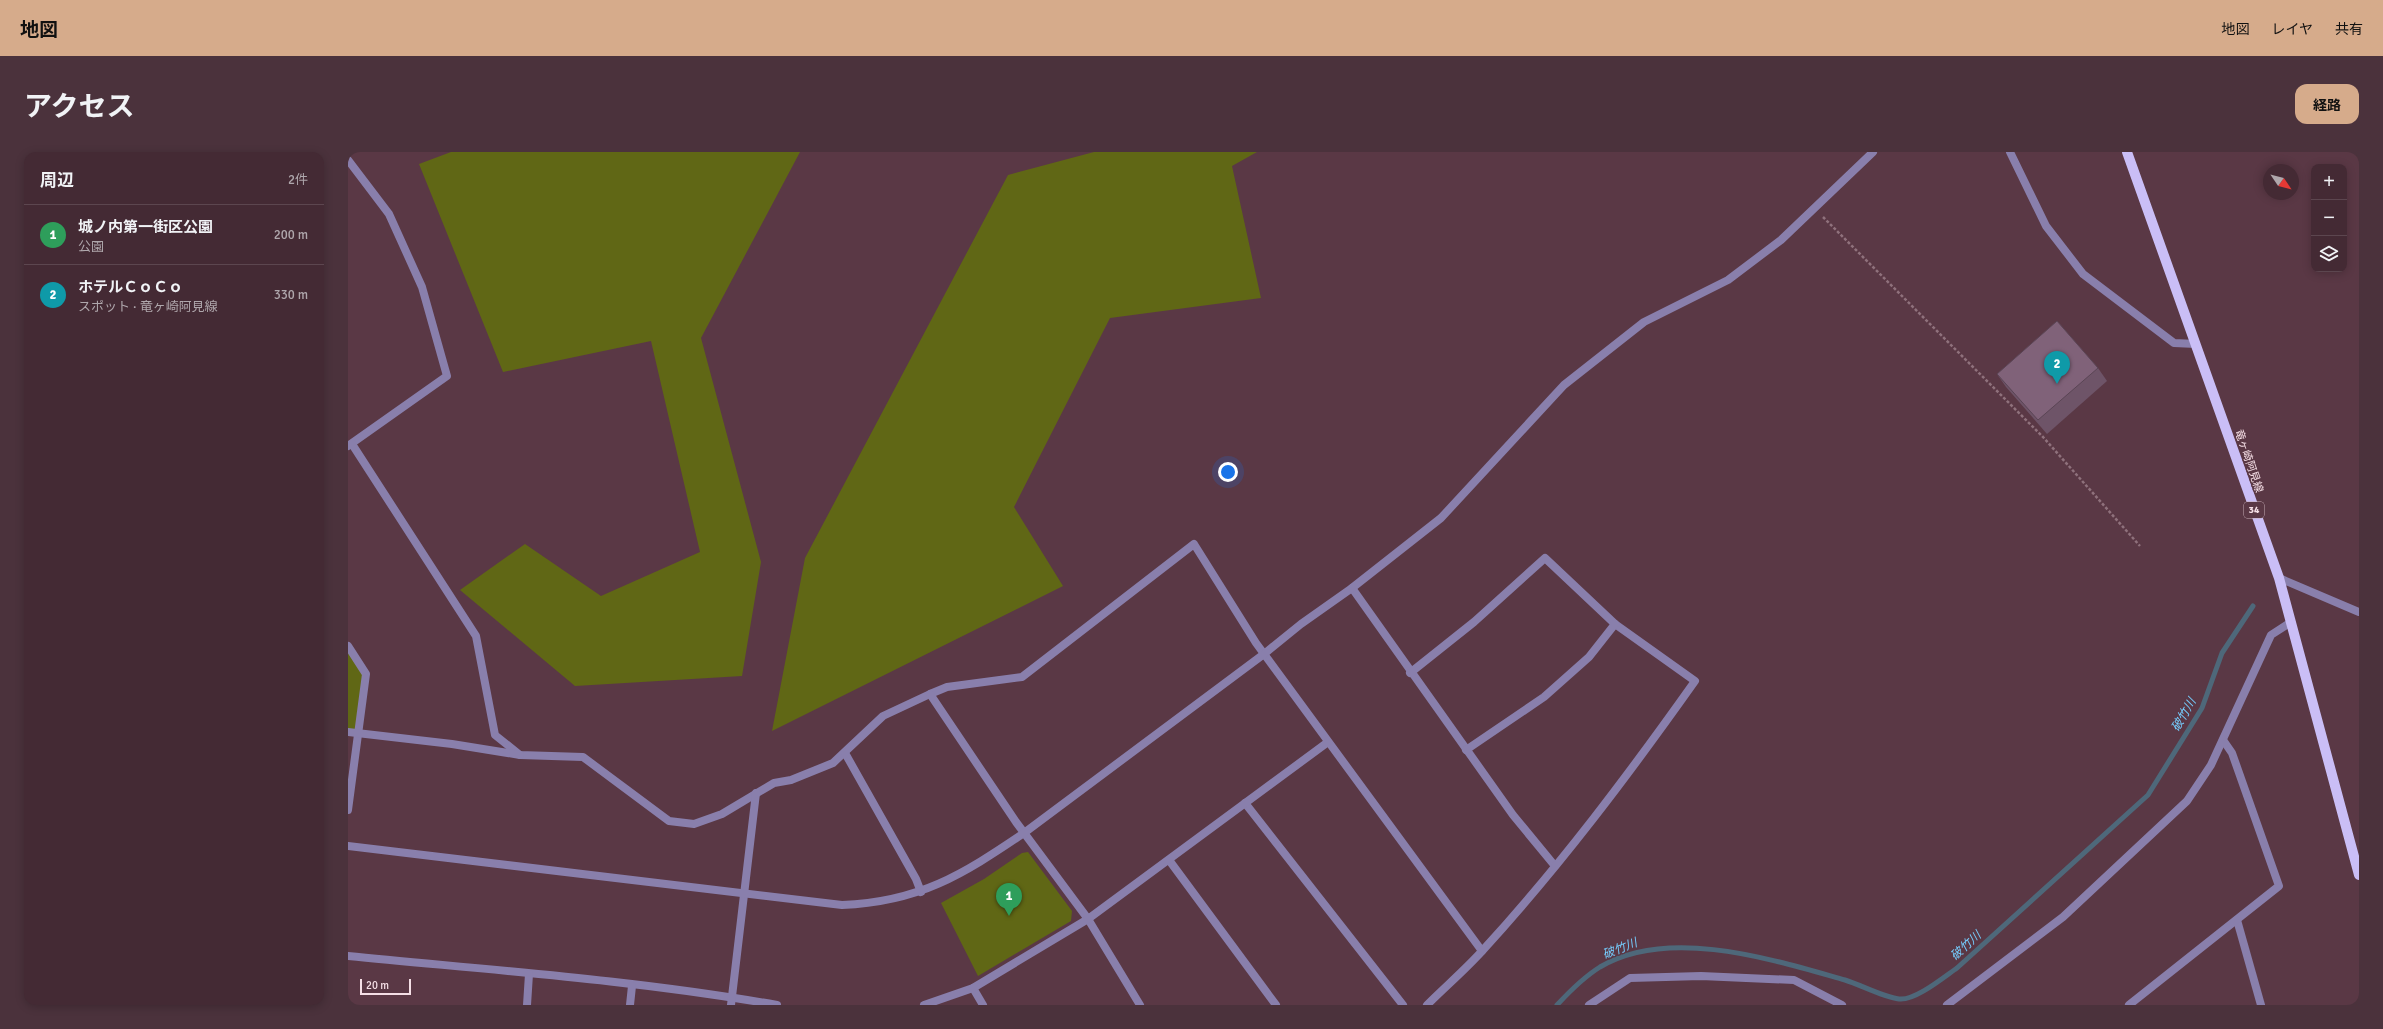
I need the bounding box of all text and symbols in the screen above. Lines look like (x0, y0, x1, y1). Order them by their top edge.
text: 地図 (20, 18, 58, 42)
text: 地図 (2221, 21, 2249, 38)
text: レイヤ (2271, 21, 2313, 38)
text: 共有 (2335, 21, 2363, 38)
button: 経路 (2295, 84, 2359, 124)
text: アクセス (24, 90, 135, 124)
north arrow (2263, 164, 2299, 200)
map controls (2311, 164, 2347, 272)
button: + (2311, 164, 2347, 200)
text: 周辺 (40, 170, 74, 191)
text: 2件 (288, 172, 308, 188)
button: − (2311, 200, 2347, 236)
text: 城ノ内第一街区公園 (78, 218, 213, 236)
text: 1 (49, 227, 57, 243)
text: 200 m (274, 227, 308, 243)
button: layers (2311, 236, 2347, 272)
text: 公園 (78, 239, 104, 255)
text: ホテルＣｏＣｏ (78, 278, 183, 296)
text: 2 (49, 287, 57, 303)
text: 330 m (274, 287, 308, 303)
text: スポット · 竜ヶ崎阿見線 (78, 299, 218, 315)
pin: 2 (2044, 351, 2070, 384)
street label: 竜ヶ崎阿見線 (2232, 428, 2266, 494)
your location (1218, 462, 1238, 482)
road number: 34 (2244, 502, 2264, 518)
water label: 破竹川 (2169, 694, 2200, 734)
pin: 1 (996, 883, 1022, 916)
water label: 破竹川 (1948, 927, 1986, 964)
water label: 破竹川 (1601, 935, 1641, 962)
scale bar (360, 977, 411, 996)
text: 20 m (366, 979, 389, 992)

